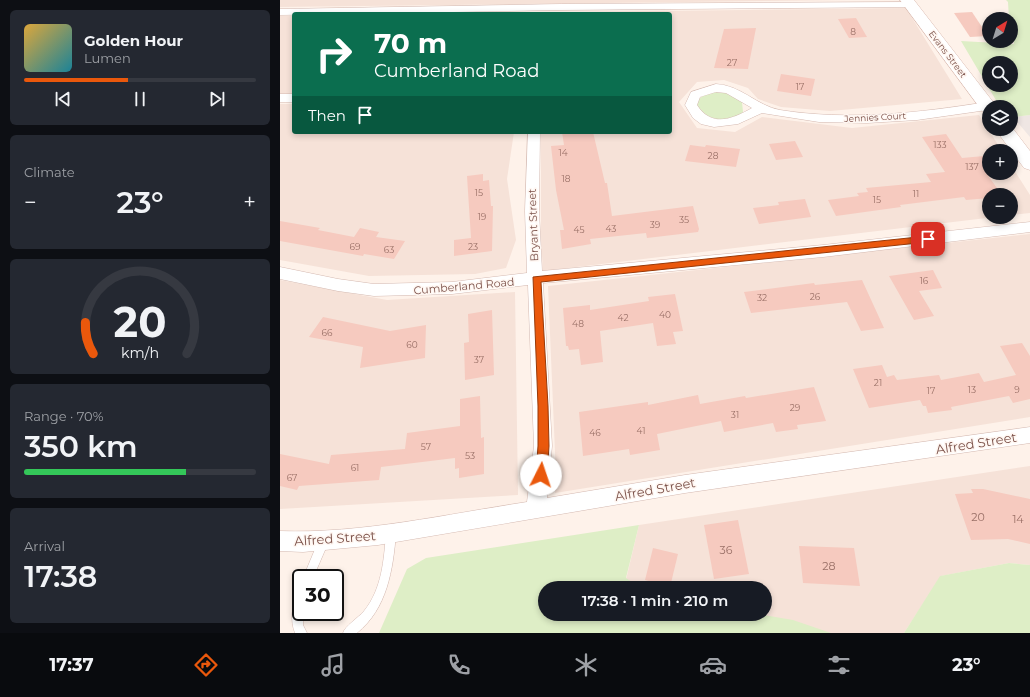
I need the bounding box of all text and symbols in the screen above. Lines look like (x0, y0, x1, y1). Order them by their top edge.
north arrow (982, 12, 1018, 48)
map controls (982, 12, 1018, 224)
text: 70 m (374, 26, 447, 60)
house number: 8 (850, 26, 856, 37)
icon: right (308, 28, 360, 80)
street label: Evans Street (927, 28, 969, 80)
text: Golden Hour (84, 31, 183, 50)
text: Lumen (84, 50, 131, 66)
button: search (982, 56, 1018, 92)
house number: 27 (727, 57, 737, 68)
text: Cumberland Road (374, 60, 539, 82)
house number: 17 (796, 81, 804, 92)
icon: previous (52, 88, 74, 110)
icon: pause (129, 88, 151, 110)
icon: next (206, 88, 228, 110)
button: layers (982, 100, 1018, 136)
icon: arrive (354, 104, 376, 126)
text: Then (308, 106, 346, 125)
street label: Jennies Court (843, 110, 907, 124)
house number: 133 (933, 139, 947, 150)
button: + (982, 144, 1018, 180)
house number: 14 (558, 147, 568, 158)
house number: 28 (708, 150, 719, 161)
house number: 137 (965, 161, 979, 172)
text: Climate (24, 164, 75, 180)
house number: 18 (562, 173, 571, 184)
text: 23° (116, 184, 164, 221)
house number: 15 (475, 187, 483, 198)
street label: Bryant Street (525, 188, 541, 262)
house number: 11 (913, 188, 919, 199)
button: − (982, 188, 1018, 224)
text: − (24, 189, 37, 216)
text: + (243, 189, 256, 216)
house number: 15 (873, 194, 881, 205)
house number: 19 (478, 211, 487, 222)
house number: 35 (679, 214, 689, 225)
house number: 39 (650, 219, 661, 230)
pin (911, 222, 945, 256)
house number: 43 (606, 223, 616, 234)
house number: 45 (573, 224, 585, 235)
icon: arrive (917, 228, 939, 250)
house number: 69 (350, 241, 361, 252)
house number: 23 (468, 241, 478, 252)
house number: 63 (384, 244, 394, 255)
street label: Cumberland Road (413, 275, 515, 297)
house number: 16 (920, 275, 929, 286)
house number: 26 (810, 291, 821, 302)
house number: 32 (757, 292, 767, 303)
text: 20 (114, 297, 166, 347)
house number: 40 (659, 309, 671, 320)
house number: 42 (617, 312, 629, 323)
house number: 48 (572, 318, 584, 329)
house number: 66 (322, 327, 333, 338)
house number: 60 (406, 339, 418, 350)
text: km/h (121, 344, 159, 362)
house number: 37 (474, 354, 484, 365)
house number: 21 (874, 377, 882, 388)
house number: 13 (968, 384, 976, 395)
house number: 9 (1014, 384, 1020, 395)
house number: 17 (927, 385, 935, 396)
house number: 29 (790, 402, 801, 413)
text: Range · 70% (24, 408, 103, 424)
house number: 31 (731, 409, 739, 420)
house number: 41 (637, 425, 645, 436)
house number: 46 (589, 427, 601, 438)
text: 350 km (24, 428, 138, 465)
street label: Alfred Street (934, 429, 1018, 457)
house number: 57 (421, 441, 431, 452)
house number: 53 (465, 450, 475, 461)
position arrow (520, 454, 562, 496)
house number: 61 (351, 462, 359, 473)
house number: 67 (287, 472, 297, 483)
street label: Alfred Street (613, 474, 697, 504)
house number: 20 (971, 510, 985, 524)
house number: 14 (1012, 512, 1024, 526)
street label: Alfred Street (294, 527, 376, 549)
text: Arrival (24, 538, 65, 554)
house number: 36 (720, 543, 733, 557)
text: 17:38 (24, 558, 97, 595)
house number: 28 (822, 559, 836, 573)
speed limit sign: 30 (292, 569, 344, 621)
text: 17:38 · 1 min · 210 m (582, 591, 728, 610)
icon: directions (192, 651, 220, 679)
icon: music (319, 651, 347, 679)
icon: phone (445, 651, 473, 679)
icon: climate (572, 651, 600, 679)
icon: car (699, 651, 727, 679)
icon: filters (825, 651, 853, 679)
text: 17:37 (49, 654, 94, 676)
text: 23° (952, 654, 981, 676)

